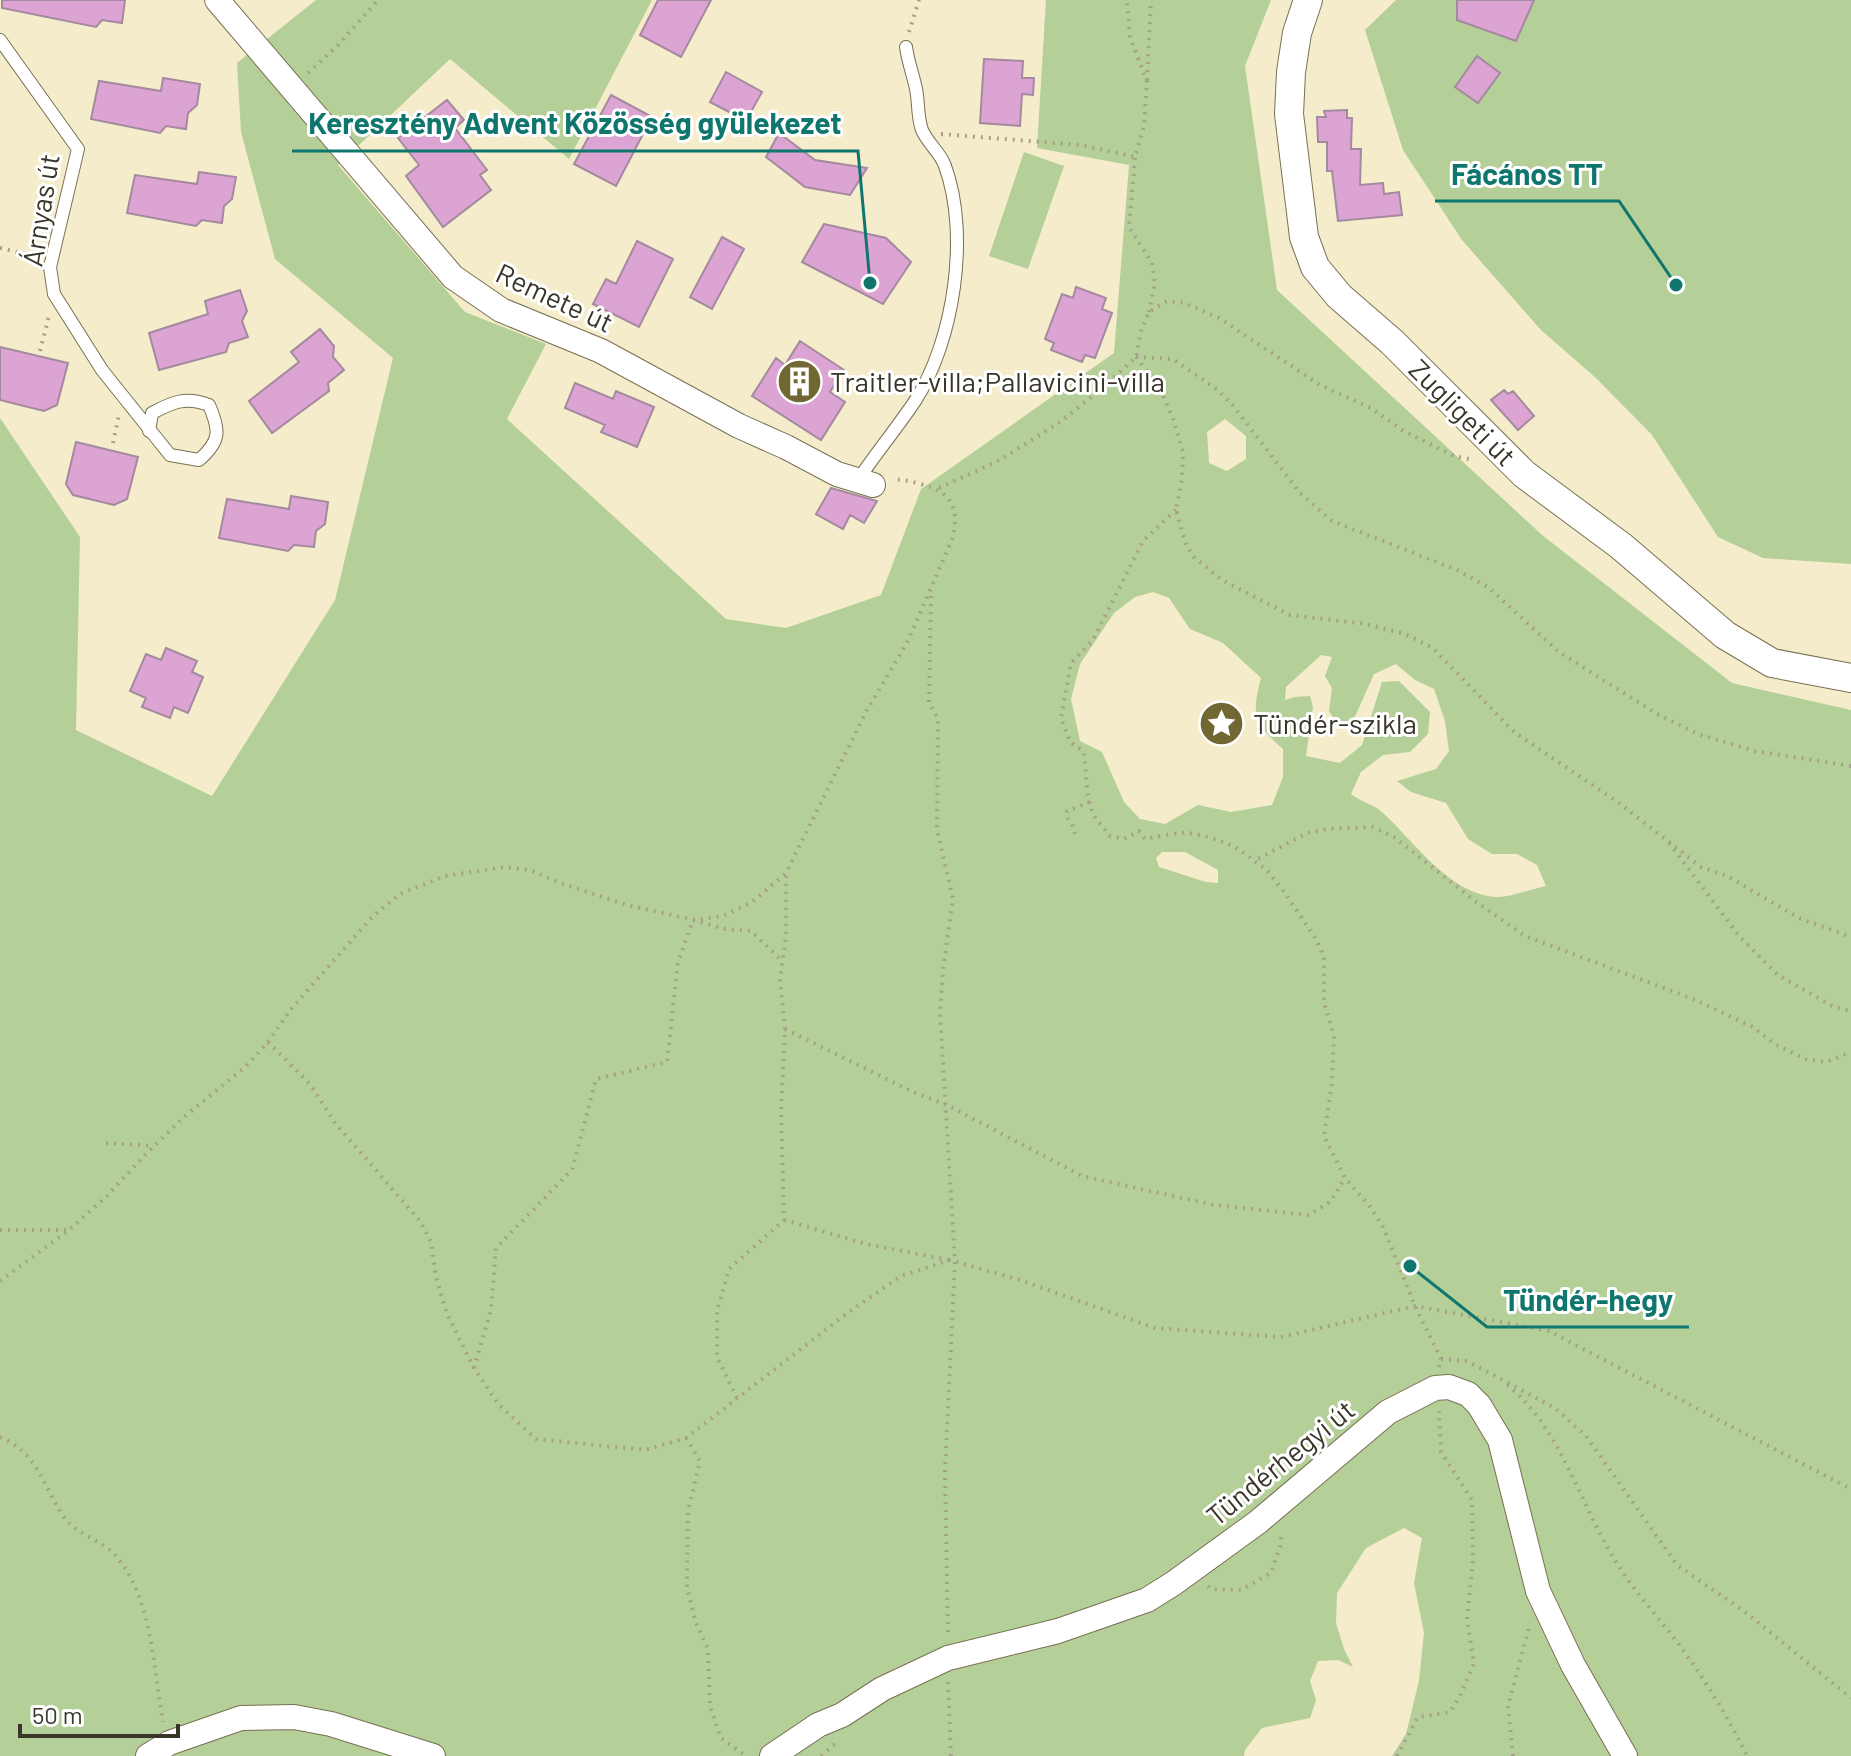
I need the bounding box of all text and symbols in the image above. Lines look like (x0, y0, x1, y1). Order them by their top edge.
callout: Keresztény Advent Közösség gyülekezet (292, 97, 858, 151)
text: Keresztény Advent Közösség gyülekezet (308, 104, 842, 140)
callout: Fácános TT (1435, 147, 1619, 201)
street label: Árnyas út (14, 151, 66, 269)
text: Fácános TT (1451, 155, 1603, 191)
street label: Remete út (491, 255, 619, 339)
street label: Zugligeti út (1403, 352, 1523, 472)
building icon: Traitler-villa;Pallavicini-villa (775, 357, 823, 405)
place label: Traitler-villa;Pallavicini-villa (830, 364, 1165, 398)
place icon: Tündér-szikla (1198, 699, 1246, 747)
place label: Tündér-szikla (1253, 706, 1417, 740)
callout: Tündér-hegy (1487, 1273, 1689, 1327)
text: Tündér-hegy (1503, 1281, 1673, 1317)
street label: Tündérhegyi út (1199, 1392, 1361, 1532)
scale bar (20, 1688, 178, 1738)
text: 50 m (32, 1700, 83, 1729)

